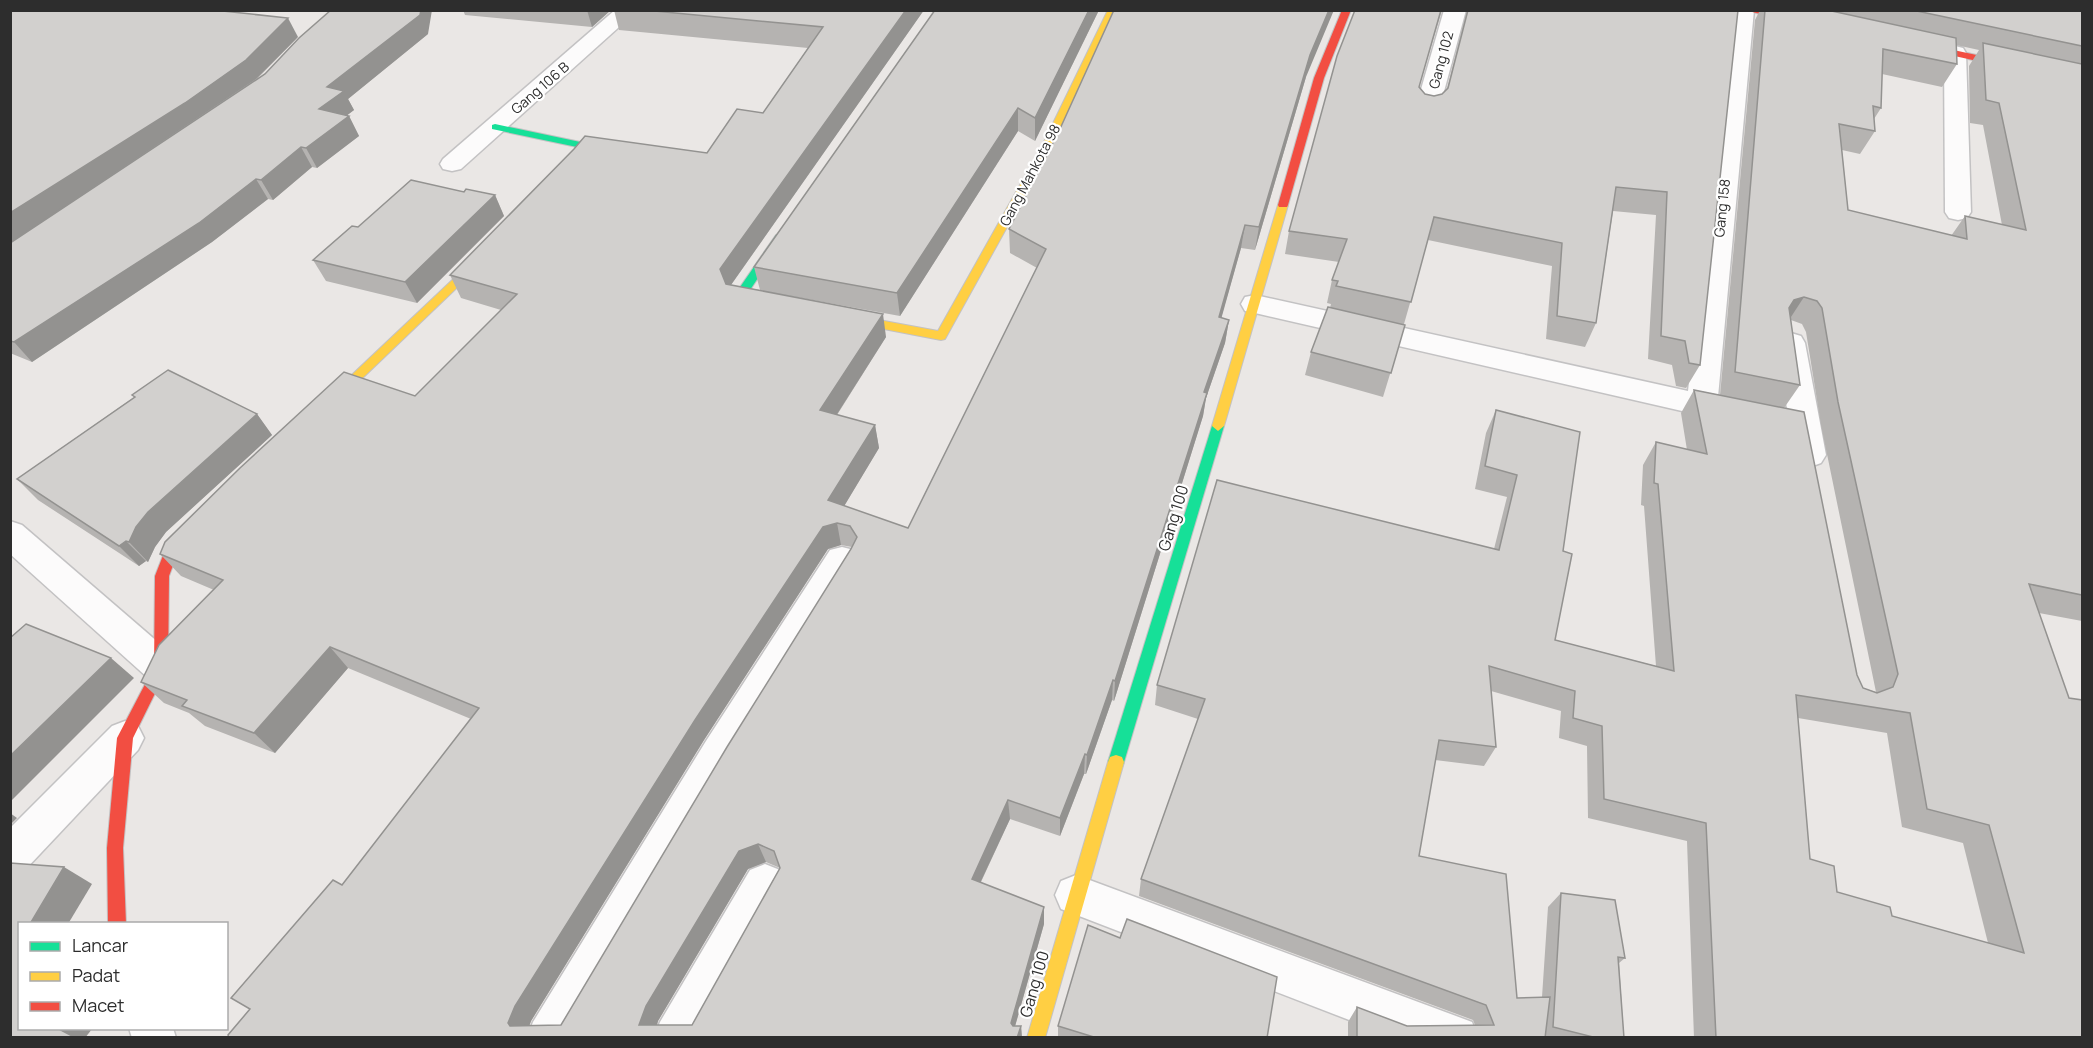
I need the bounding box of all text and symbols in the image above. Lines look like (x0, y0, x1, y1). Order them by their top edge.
street label: Gang 102 (1424, 29, 1457, 91)
street label: Gang 106 B (507, 57, 573, 118)
street label: Gang Mahkota 98 (995, 120, 1064, 229)
street label: Gang 158 (1709, 178, 1734, 238)
street label: Gang 100 (1153, 482, 1193, 554)
legend (18, 922, 228, 1030)
text: Lancar (72, 933, 129, 957)
street label: Gang 100 (1014, 948, 1054, 1020)
text: Padat (72, 963, 120, 987)
text: Macet (72, 993, 125, 1017)

